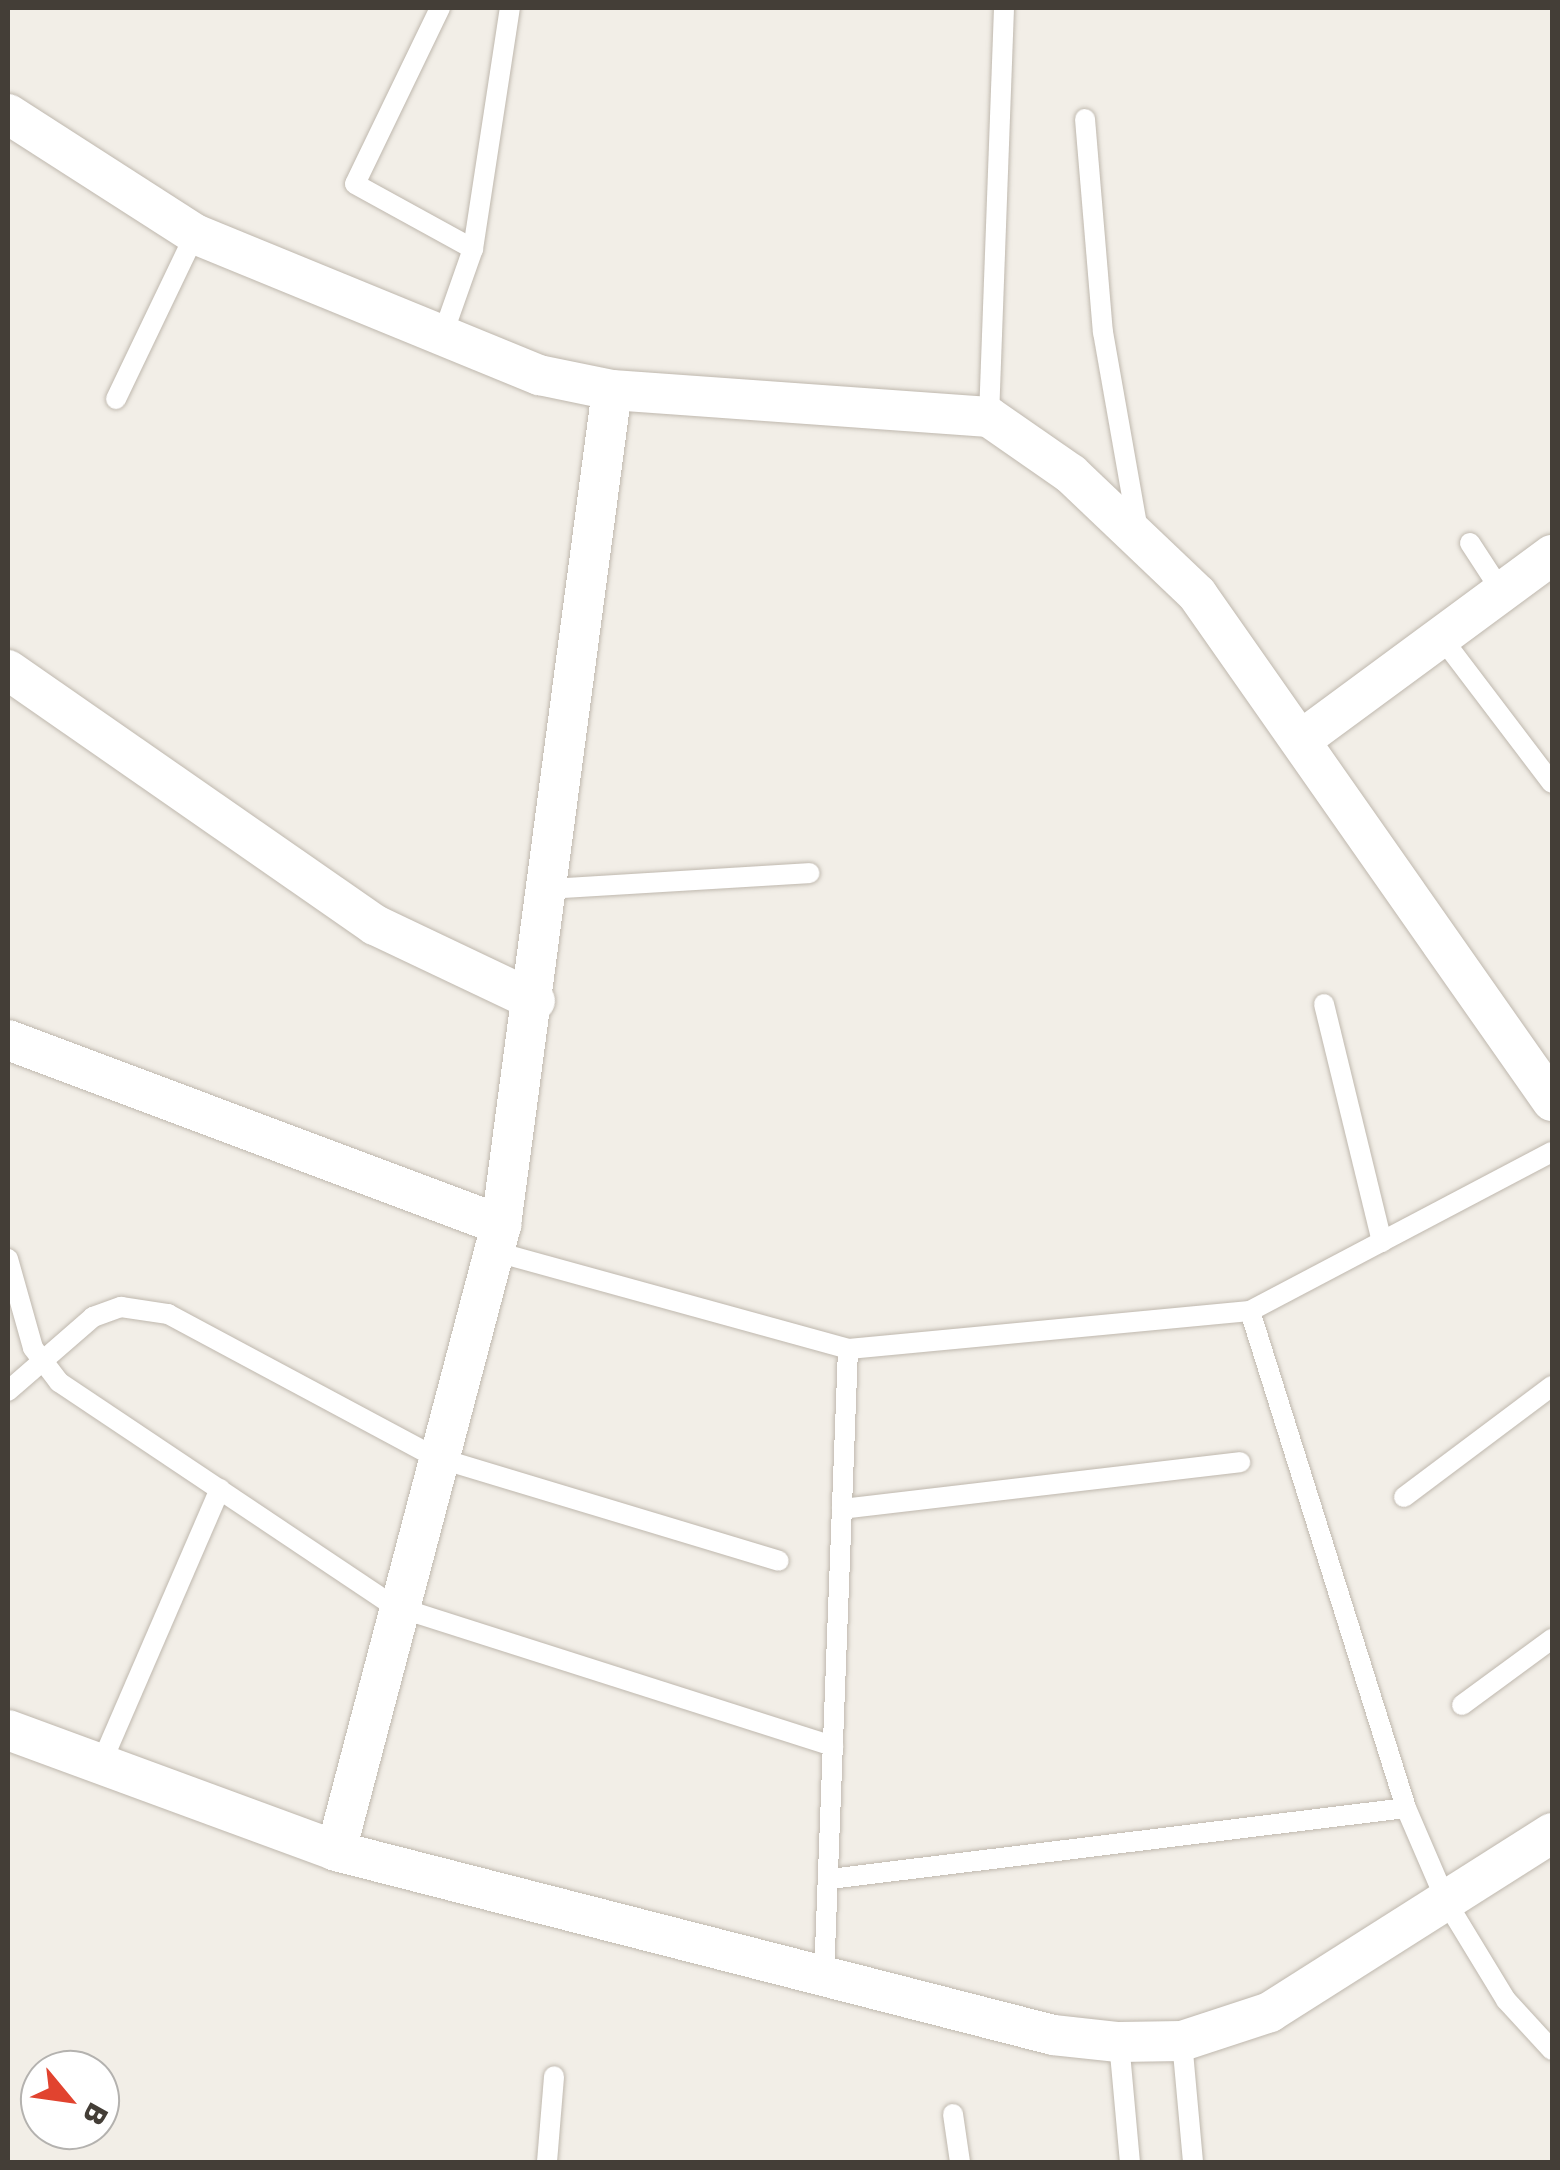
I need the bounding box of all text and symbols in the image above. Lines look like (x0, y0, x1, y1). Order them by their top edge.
north arrow (20, 2050, 120, 2150)
text: B (75, 2096, 115, 2131)

